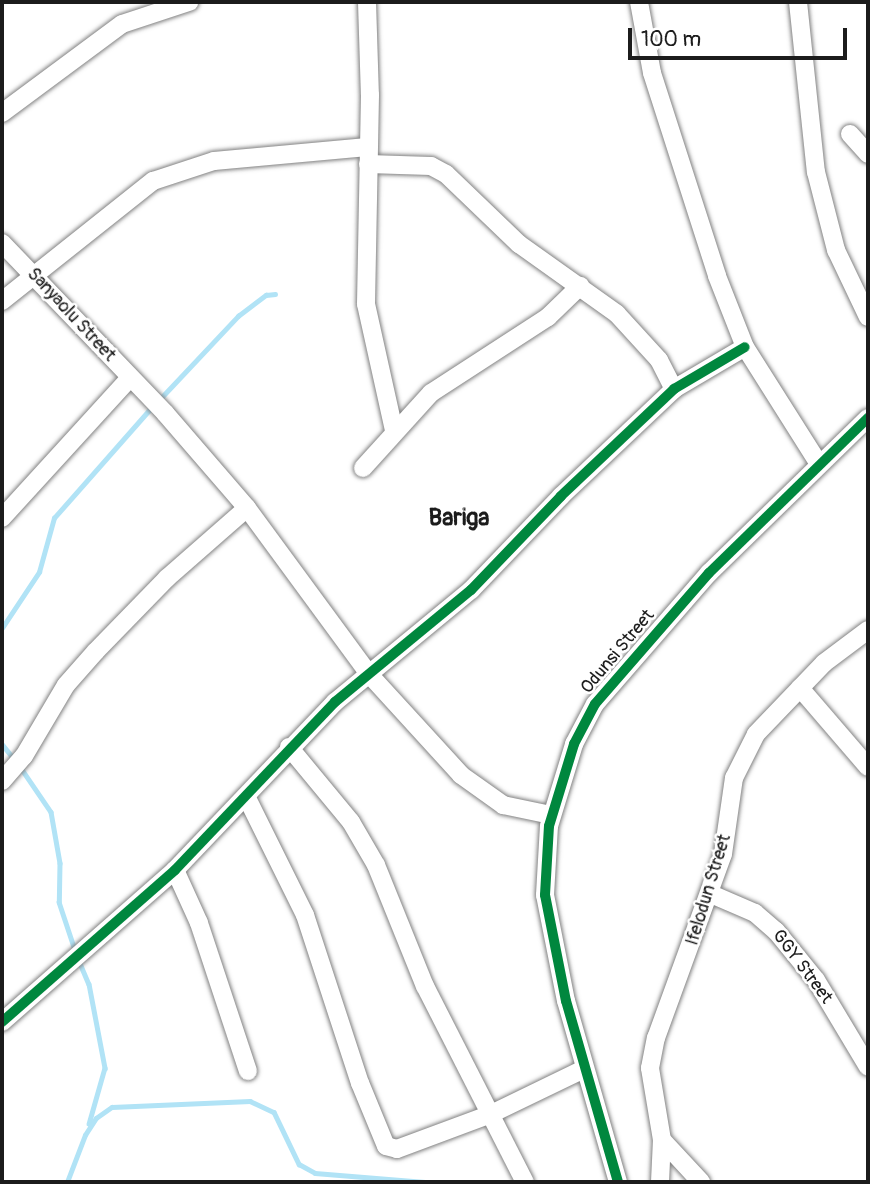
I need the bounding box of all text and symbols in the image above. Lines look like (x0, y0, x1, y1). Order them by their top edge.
scale bar (632, 14, 851, 58)
text: 100 m (641, 26, 701, 53)
street label: Sanyaolu Street (22, 264, 120, 366)
district label: Bariga (429, 504, 489, 532)
street label: Odunsi Street (577, 606, 659, 698)
street label: Ifelodun Street (682, 832, 736, 948)
street label: GGY Street (767, 926, 837, 1008)

